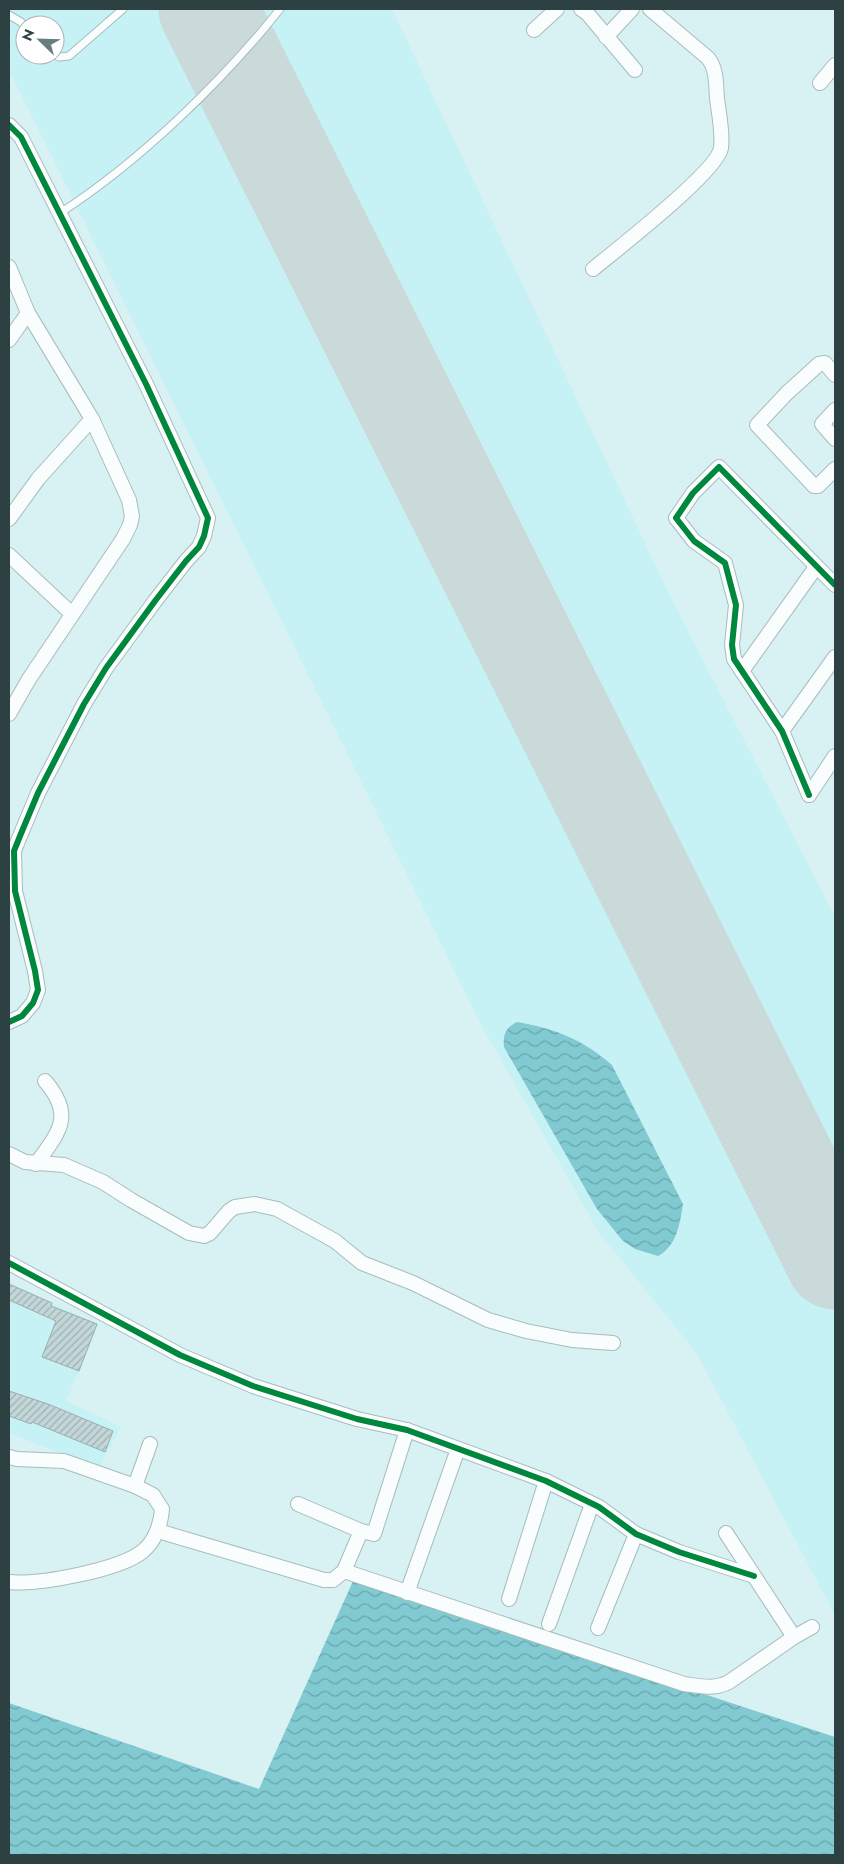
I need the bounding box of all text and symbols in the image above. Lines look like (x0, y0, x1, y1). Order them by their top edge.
north arrow (15, 15, 65, 65)
text: N (17, 26, 39, 44)

